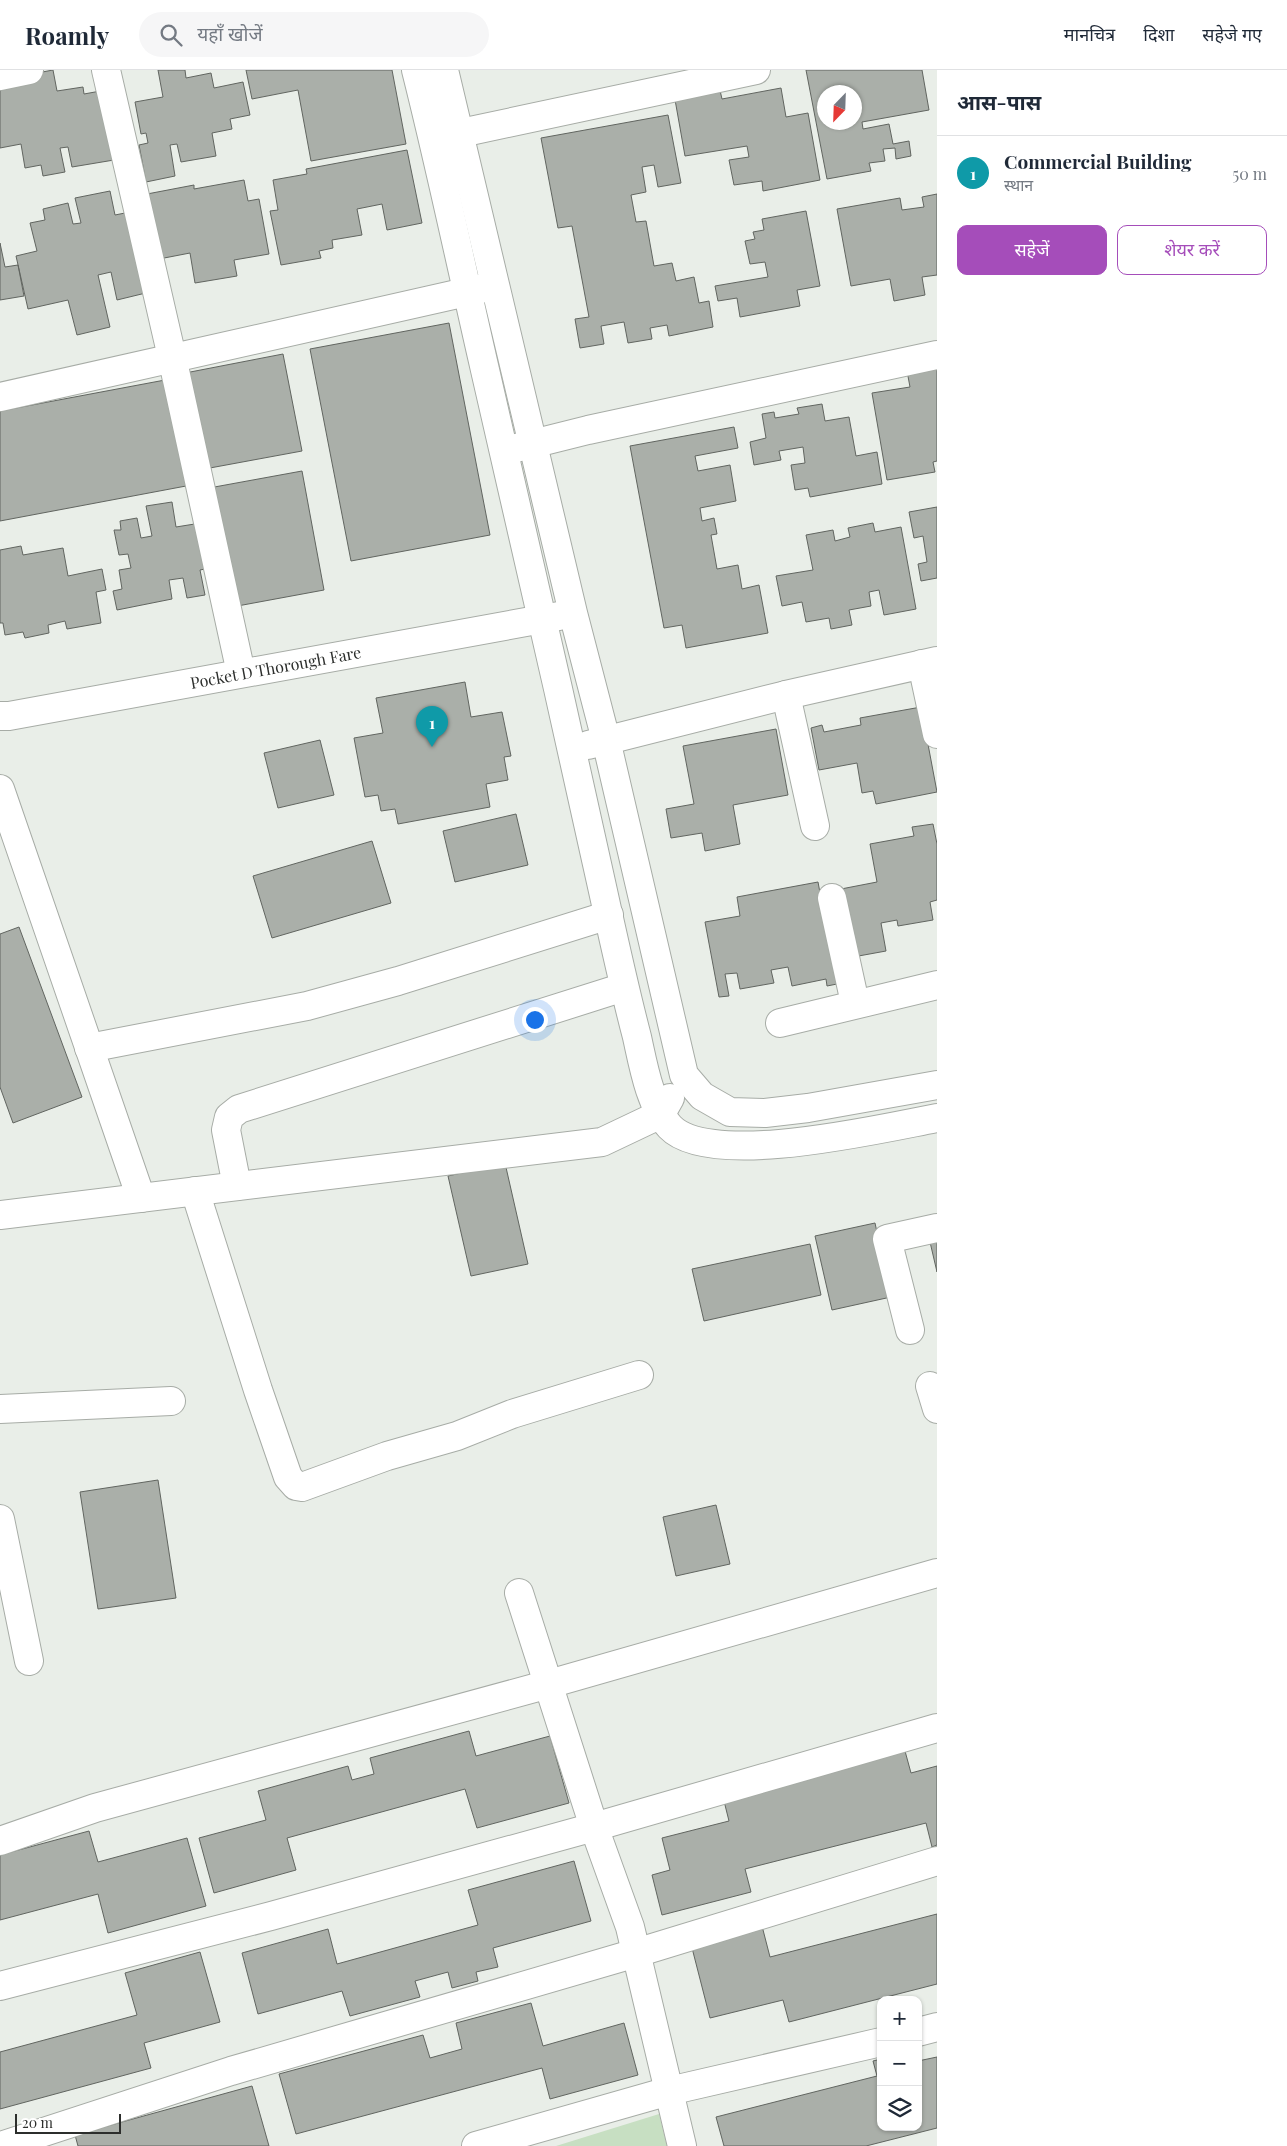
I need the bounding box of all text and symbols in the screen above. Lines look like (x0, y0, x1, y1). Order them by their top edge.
search box (139, 12, 489, 57)
text: Roamly (25, 19, 109, 51)
text: यहाँ खोजें (197, 20, 263, 46)
icon: search (157, 21, 185, 49)
text: मानचित्र (1064, 22, 1115, 46)
text: दिशा (1143, 22, 1174, 46)
text: सहेजे गए (1202, 22, 1262, 46)
north arrow (817, 85, 862, 130)
text: आस-पास (957, 87, 1041, 115)
text: Commercial Building (1004, 148, 1192, 174)
text: 1 (970, 163, 976, 184)
text: 50 m (1233, 163, 1267, 184)
text: स्थान (1004, 174, 1033, 195)
button: सहेजें (957, 225, 1107, 275)
button: शेयर करें (1117, 225, 1267, 275)
street label: Pocket D Thorough Fare (188, 641, 363, 693)
pin: 1 (416, 706, 448, 747)
your location (522, 1007, 548, 1033)
map controls (877, 1996, 922, 2131)
button: + (877, 1996, 922, 2041)
button: − (877, 2041, 922, 2086)
button: layers (877, 2086, 922, 2131)
scale bar (15, 2111, 121, 2134)
text: 20 m (22, 2113, 53, 2132)

